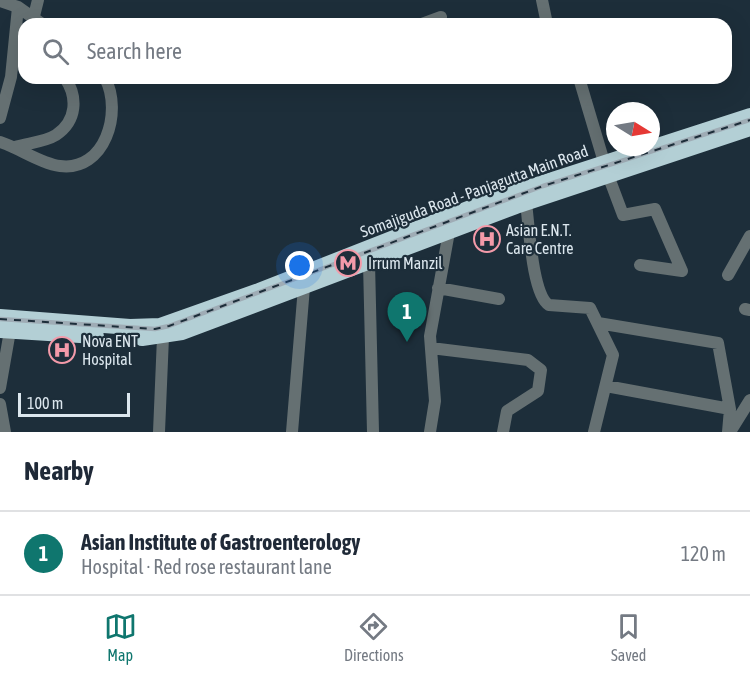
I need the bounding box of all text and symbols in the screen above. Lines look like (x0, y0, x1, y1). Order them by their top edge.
search box (18, 18, 732, 84)
icon: search (39, 35, 72, 68)
text: Search here (87, 38, 182, 64)
north arrow (606, 102, 660, 156)
street label: Somajiguda Road - Panjagutta Main Road (358, 141, 591, 242)
place label: Asian E.N.T. Care Centre (506, 221, 574, 257)
hospital icon: Asian E.N.T. Care Centre (472, 224, 502, 254)
metro station icon: Irrum Manzil (333, 248, 363, 278)
your location (285, 251, 314, 280)
place label: Irrum Manzil (368, 254, 443, 272)
pin: 1 (388, 292, 426, 342)
place label: Nova ENT Hospital (82, 332, 138, 369)
hospital icon: Nova ENT Hospital (47, 335, 77, 365)
scale bar (18, 390, 130, 418)
text: 100 m (27, 394, 63, 412)
text: Nearby (24, 456, 94, 486)
text: Asian Institute of Gastroenterology (81, 529, 360, 555)
text: 1 (39, 542, 48, 565)
text: 120 m (681, 542, 726, 565)
text: Hospital · Red rose restaurant lane (81, 555, 332, 578)
tab: Map (104, 610, 137, 664)
tab: Directions (344, 610, 404, 664)
tab: Saved (611, 610, 646, 664)

